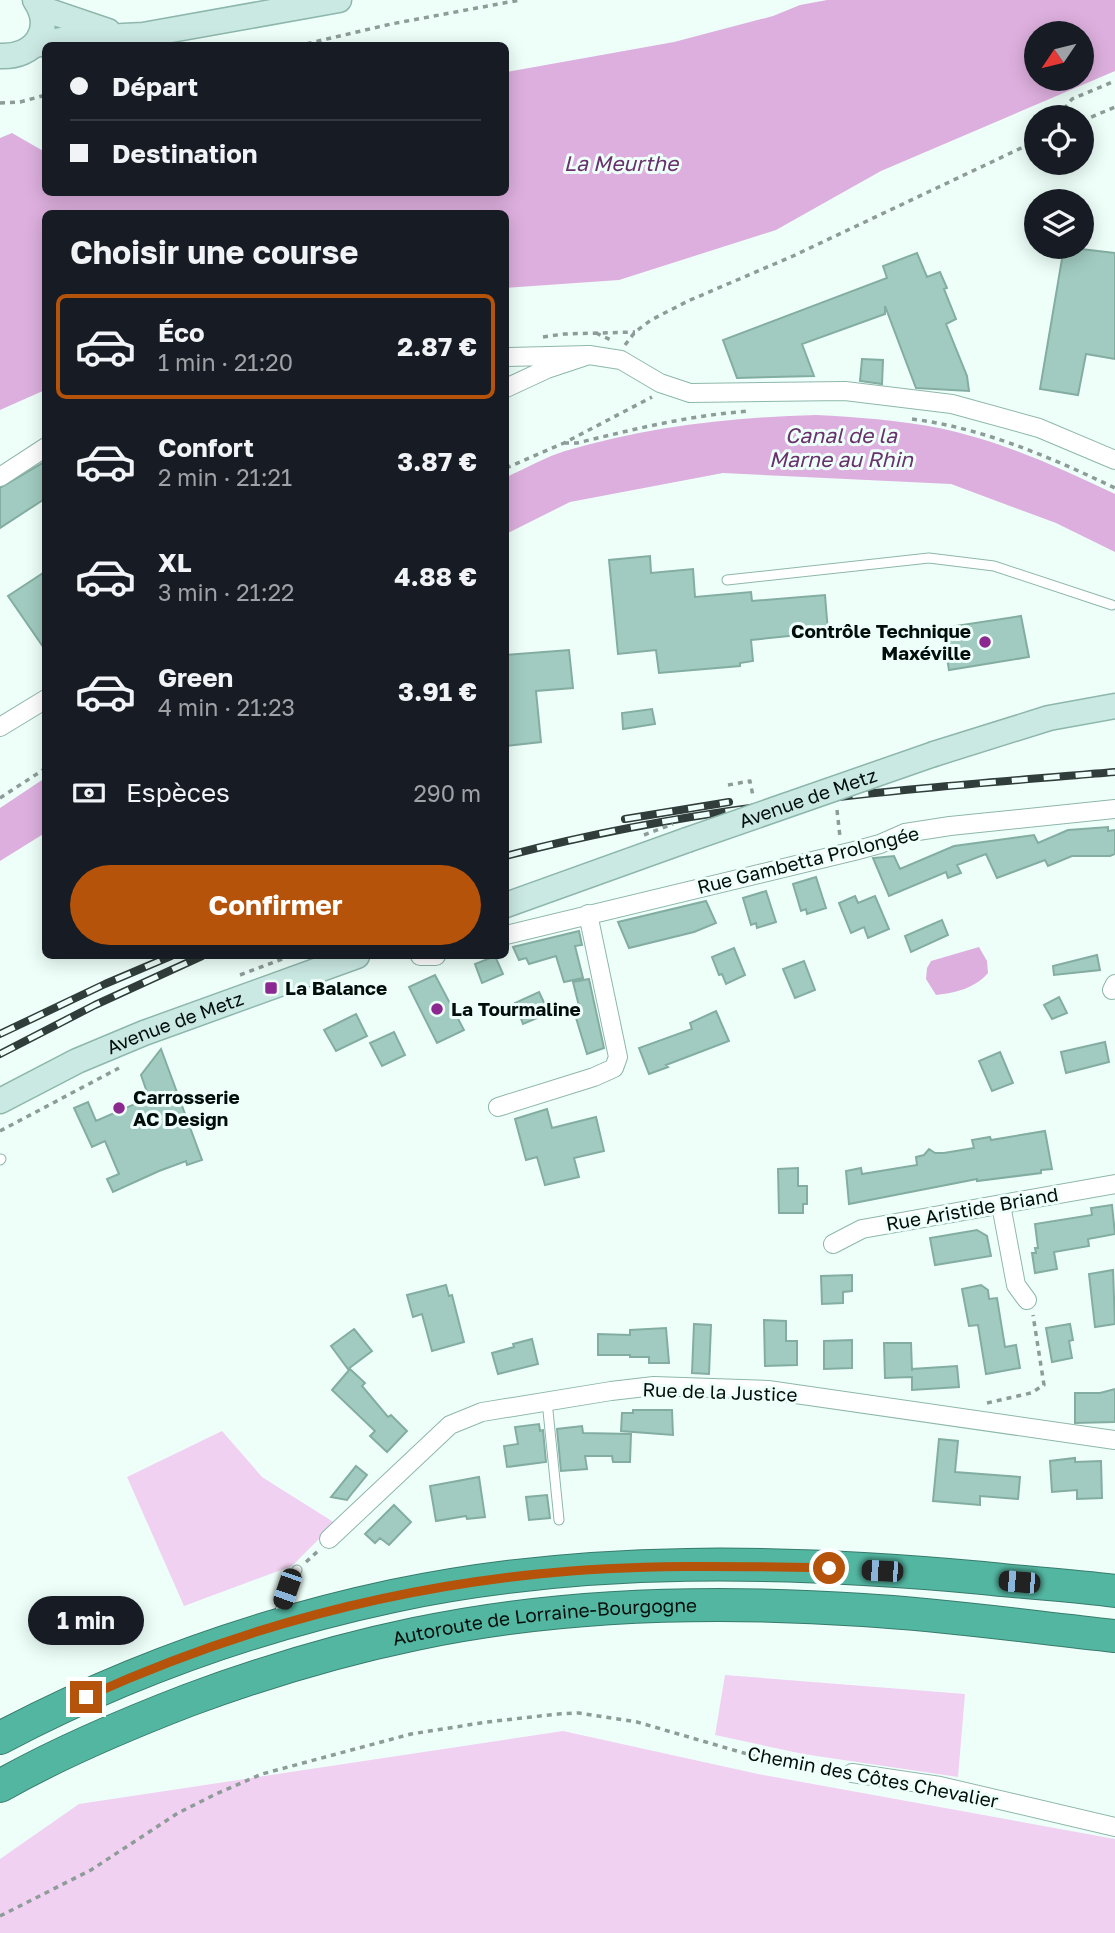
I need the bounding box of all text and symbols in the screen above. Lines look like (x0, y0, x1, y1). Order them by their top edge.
north arrow (1024, 21, 1094, 91)
map controls (1024, 21, 1094, 259)
text: Départ (112, 71, 198, 102)
button: locate (1024, 105, 1094, 175)
text: Destination (112, 138, 258, 169)
water label: La Meurthe (564, 150, 680, 176)
button: layers (1024, 189, 1094, 259)
text: Choisir une course (70, 233, 358, 271)
icon: car (74, 315, 137, 378)
text: Éco (158, 317, 205, 348)
text: 2.87 € (397, 331, 477, 362)
text: 1 min · 21:20 (158, 348, 293, 376)
water label: Canal de la Marne au Rhin (769, 422, 914, 472)
icon: car (74, 430, 137, 493)
text: Confort (158, 432, 254, 463)
text: 3.87 € (397, 446, 477, 477)
text: 2 min · 21:21 (158, 463, 292, 491)
icon: car (74, 545, 137, 608)
text: XL (158, 547, 192, 578)
text: 4.88 € (394, 561, 477, 592)
text: 3 min · 21:22 (158, 578, 294, 606)
place label: Contrôle Technique Maxéville (791, 619, 971, 664)
marker: Contrôle Technique Maxéville (977, 634, 993, 650)
icon: car (74, 660, 137, 723)
text: Green (158, 662, 233, 693)
text: 3.91 € (398, 676, 477, 707)
text: 4 min · 21:23 (158, 693, 295, 721)
street label: Avenue de Metz (736, 763, 880, 832)
icon: cash (70, 774, 108, 812)
text: Espèces (126, 777, 230, 808)
text: 290 m (413, 779, 481, 807)
street label: Rue Gambetta Prolongée (695, 821, 921, 898)
button: Confirmer (70, 865, 481, 945)
place label: La Balance (285, 976, 387, 999)
marker: La Balance (263, 980, 279, 996)
street label: Avenue de Metz (103, 986, 246, 1058)
place label: La Tourmaline (451, 997, 581, 1020)
marker: La Tourmaline (429, 1001, 445, 1017)
place label: Carrosserie AC Design (133, 1085, 240, 1130)
marker: Carrosserie AC Design (111, 1100, 127, 1116)
street label: Rue Aristide Briand (884, 1182, 1060, 1235)
street label: Rue de la Justice (642, 1377, 798, 1406)
route start (813, 1552, 845, 1584)
car (861, 1559, 904, 1583)
car (271, 1566, 304, 1612)
car (998, 1570, 1041, 1594)
street label: Autoroute de Lorraine-Bourgogne (390, 1593, 697, 1650)
callout: 1 min (28, 1596, 144, 1644)
text: 1 min (57, 1606, 115, 1634)
route end (70, 1681, 102, 1713)
street label: Chemin des Côtes Chevalier (746, 1741, 1001, 1812)

